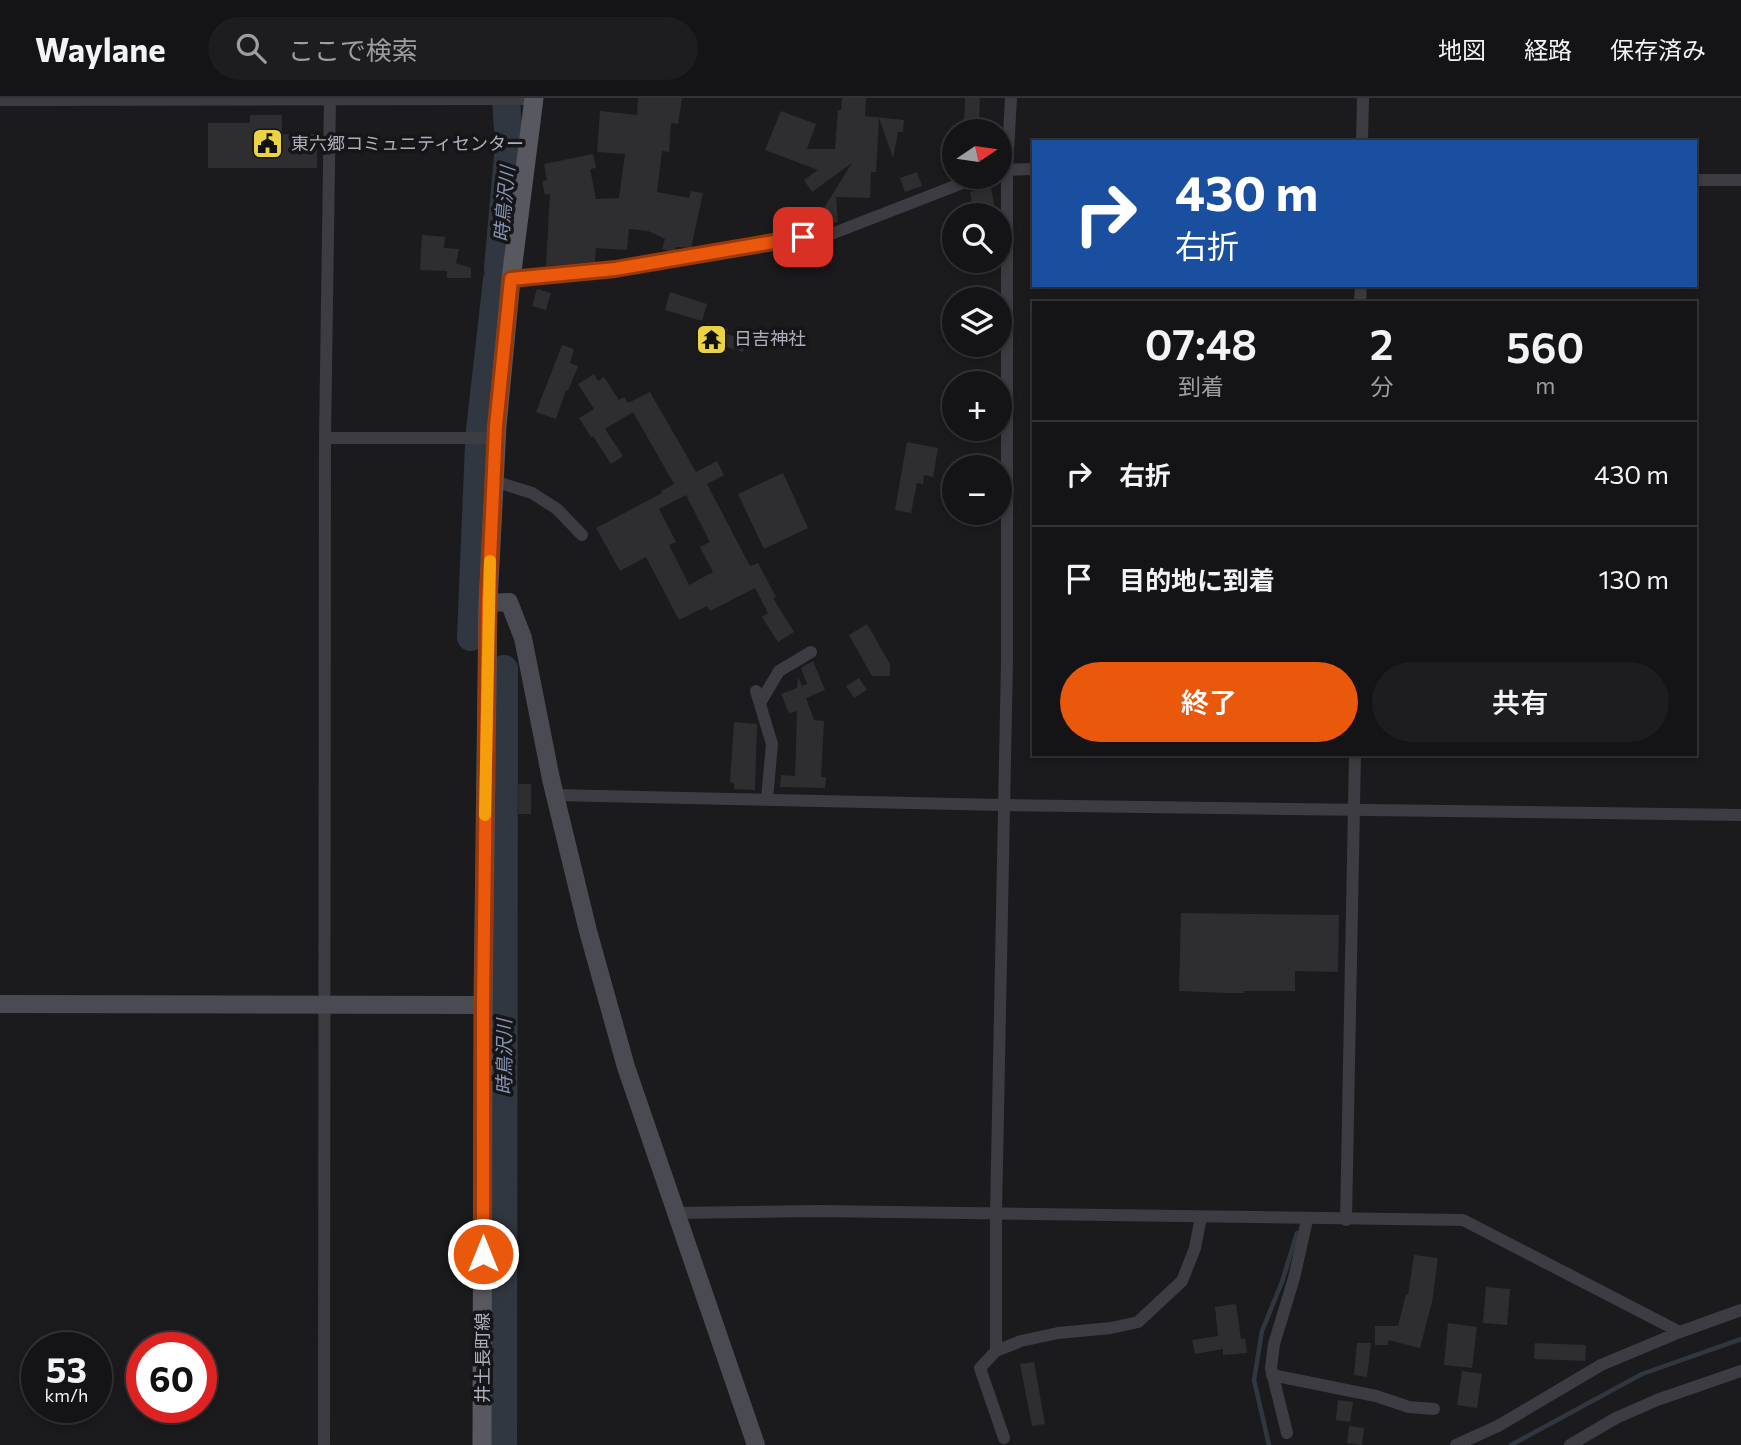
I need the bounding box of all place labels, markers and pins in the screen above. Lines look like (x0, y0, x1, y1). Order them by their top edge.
public building icon: 東六郷コミュニティセンター (251, 127, 285, 161)
place label: 東六郷コミュニティセンター (291, 132, 524, 154)
pin (773, 207, 833, 267)
temple icon: 日吉神社 (694, 322, 728, 356)
place label: 日吉神社 (734, 327, 806, 349)

